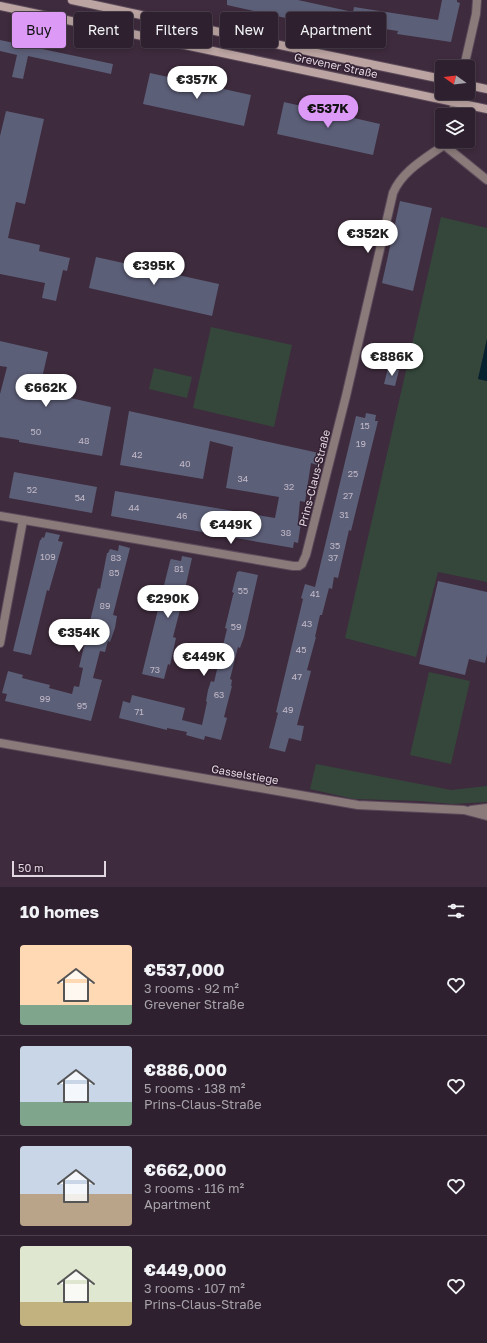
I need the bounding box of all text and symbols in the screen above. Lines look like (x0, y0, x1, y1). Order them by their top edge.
chip: Buy (12, 12, 66, 48)
chip: Rent (74, 12, 133, 48)
chip: Filters (141, 12, 212, 48)
chip: New (220, 12, 278, 48)
chip: Apartment (286, 12, 386, 48)
street label: Grevener Straße (293, 50, 379, 80)
north arrow (435, 60, 475, 100)
map controls (435, 60, 475, 148)
pin: €357K (169, 66, 225, 100)
text: €357K (176, 71, 218, 87)
pin: €537K (300, 95, 356, 129)
text: €537K (307, 100, 349, 116)
button: layers (435, 108, 475, 148)
pin: €352K (340, 220, 396, 254)
text: €352K (347, 225, 389, 241)
pin: €395K (126, 252, 182, 286)
text: €395K (133, 257, 175, 273)
pin: €886K (364, 343, 420, 377)
text: €886K (370, 348, 414, 364)
pin: €662K (18, 374, 74, 408)
text: €662K (24, 379, 68, 395)
house number: 15 (360, 420, 370, 431)
house number: 50 (31, 426, 42, 437)
street label: Prins-Claus-Straße (296, 428, 332, 528)
house number: 48 (79, 435, 89, 446)
house number: 19 (356, 438, 366, 449)
house number: 42 (132, 449, 142, 460)
house number: 40 (179, 458, 191, 469)
house number: 25 (348, 468, 358, 479)
house number: 34 (238, 473, 249, 484)
house number: 32 (284, 481, 294, 492)
house number: 52 (27, 484, 37, 495)
house number: 27 (343, 490, 353, 501)
house number: 54 (75, 492, 86, 503)
house number: 44 (129, 502, 140, 513)
house number: 31 (339, 509, 349, 520)
house number: 46 (177, 510, 187, 521)
pin: €449K (203, 511, 259, 545)
text: €449K (209, 516, 253, 532)
house number: 38 (281, 527, 291, 538)
house number: 35 (330, 540, 340, 551)
house number: 109 (40, 551, 56, 562)
house number: 83 (111, 552, 121, 563)
house number: 37 (328, 552, 338, 563)
house number: 81 (174, 563, 185, 574)
house number: 85 (109, 567, 119, 578)
pin: €290K (140, 585, 196, 619)
house number: 55 (238, 585, 248, 596)
house number: 41 (310, 588, 321, 599)
text: €290K (146, 590, 190, 606)
house number: 89 (100, 600, 110, 611)
house number: 43 (302, 618, 312, 629)
pin: €354K (51, 619, 107, 653)
house number: 59 (231, 621, 241, 632)
text: €354K (58, 624, 100, 640)
pin: €449K (176, 643, 232, 677)
house number: 45 (296, 644, 306, 655)
text: €449K (182, 648, 226, 664)
house number: 73 (150, 664, 160, 675)
house number: 47 (292, 671, 302, 682)
house number: 63 (214, 689, 224, 700)
house number: 99 (40, 693, 50, 704)
house number: 95 (77, 700, 87, 711)
house number: 49 (283, 704, 293, 715)
house number: 71 (134, 706, 144, 717)
street label: Gasselstiege (210, 762, 280, 786)
scale bar (12, 859, 106, 878)
text: 50 m (18, 861, 44, 874)
icon: filters (445, 900, 467, 922)
text: 10 homes (20, 901, 99, 922)
text: €537,000 (144, 959, 225, 980)
icon: home (52, 961, 100, 1009)
icon: heart (445, 974, 467, 996)
text: 3 rooms · 92 m² (144, 980, 239, 996)
text: Grevener Straße (144, 996, 244, 1012)
text: €886,000 (144, 1059, 227, 1080)
icon: home (52, 1062, 100, 1110)
icon: heart (445, 1075, 467, 1097)
text: 5 rooms · 138 m² (144, 1080, 245, 1096)
text: Prins-Claus-Straße (144, 1096, 262, 1112)
text: €662,000 (144, 1159, 227, 1180)
icon: home (52, 1162, 100, 1210)
icon: heart (445, 1175, 467, 1197)
text: 3 rooms · 116 m² (144, 1180, 244, 1196)
text: Apartment (144, 1196, 211, 1212)
text: €449,000 (144, 1259, 227, 1280)
icon: home (52, 1262, 100, 1310)
icon: heart (445, 1275, 467, 1297)
text: 3 rooms · 107 m² (144, 1280, 245, 1296)
text: Prins-Claus-Straße (144, 1296, 262, 1312)

